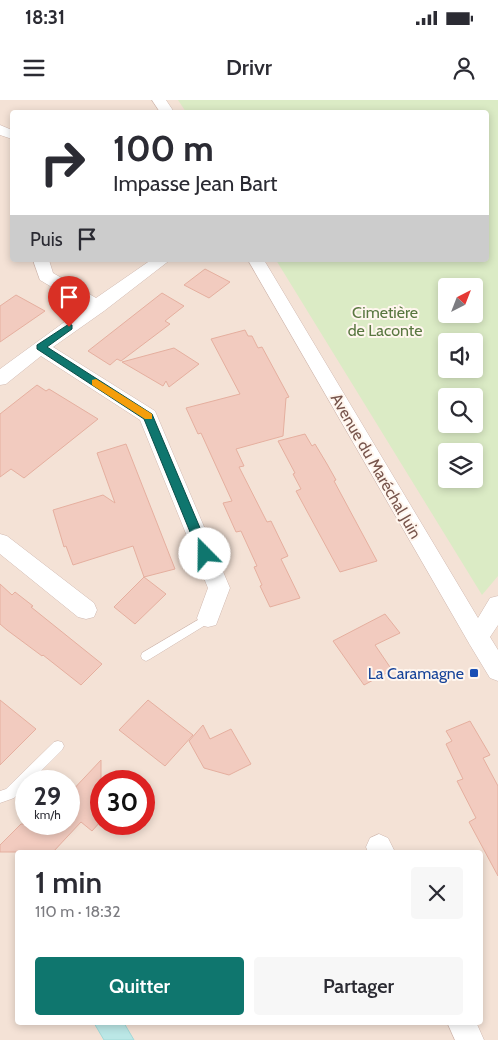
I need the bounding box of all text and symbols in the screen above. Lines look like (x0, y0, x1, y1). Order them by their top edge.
text: 18:31 (25, 6, 65, 29)
icon: menu (20, 54, 48, 82)
text: Drivr (226, 54, 272, 81)
icon: person (450, 54, 478, 82)
text: 100 m (113, 127, 214, 170)
icon: right (30, 130, 95, 195)
text: Impasse Jean Bart (113, 170, 277, 197)
icon: arrive (73, 225, 101, 253)
text: Puis (30, 228, 63, 251)
pin (48, 276, 90, 327)
north arrow (438, 278, 482, 322)
map controls (438, 278, 483, 488)
icon: arrive (55, 283, 83, 311)
park label: Cimetière de Laconte (348, 303, 422, 340)
button: sound (438, 333, 483, 378)
button: search (438, 388, 483, 433)
street label: Avenue du Maréchal Juin (327, 390, 425, 542)
button: layers (438, 443, 483, 488)
position arrow (178, 527, 230, 579)
place label: La Caramagne (368, 664, 464, 683)
marker: La Caramagne (468, 667, 480, 679)
speed limit sign: 30 (90, 770, 155, 835)
text: 29 (34, 781, 61, 811)
text: km/h (34, 807, 61, 822)
text: 1 min (35, 864, 102, 901)
button: close (411, 867, 463, 919)
text: 110 m · 18:32 (35, 902, 121, 921)
button: Quitter (35, 957, 244, 1015)
button: Partager (254, 957, 463, 1015)

